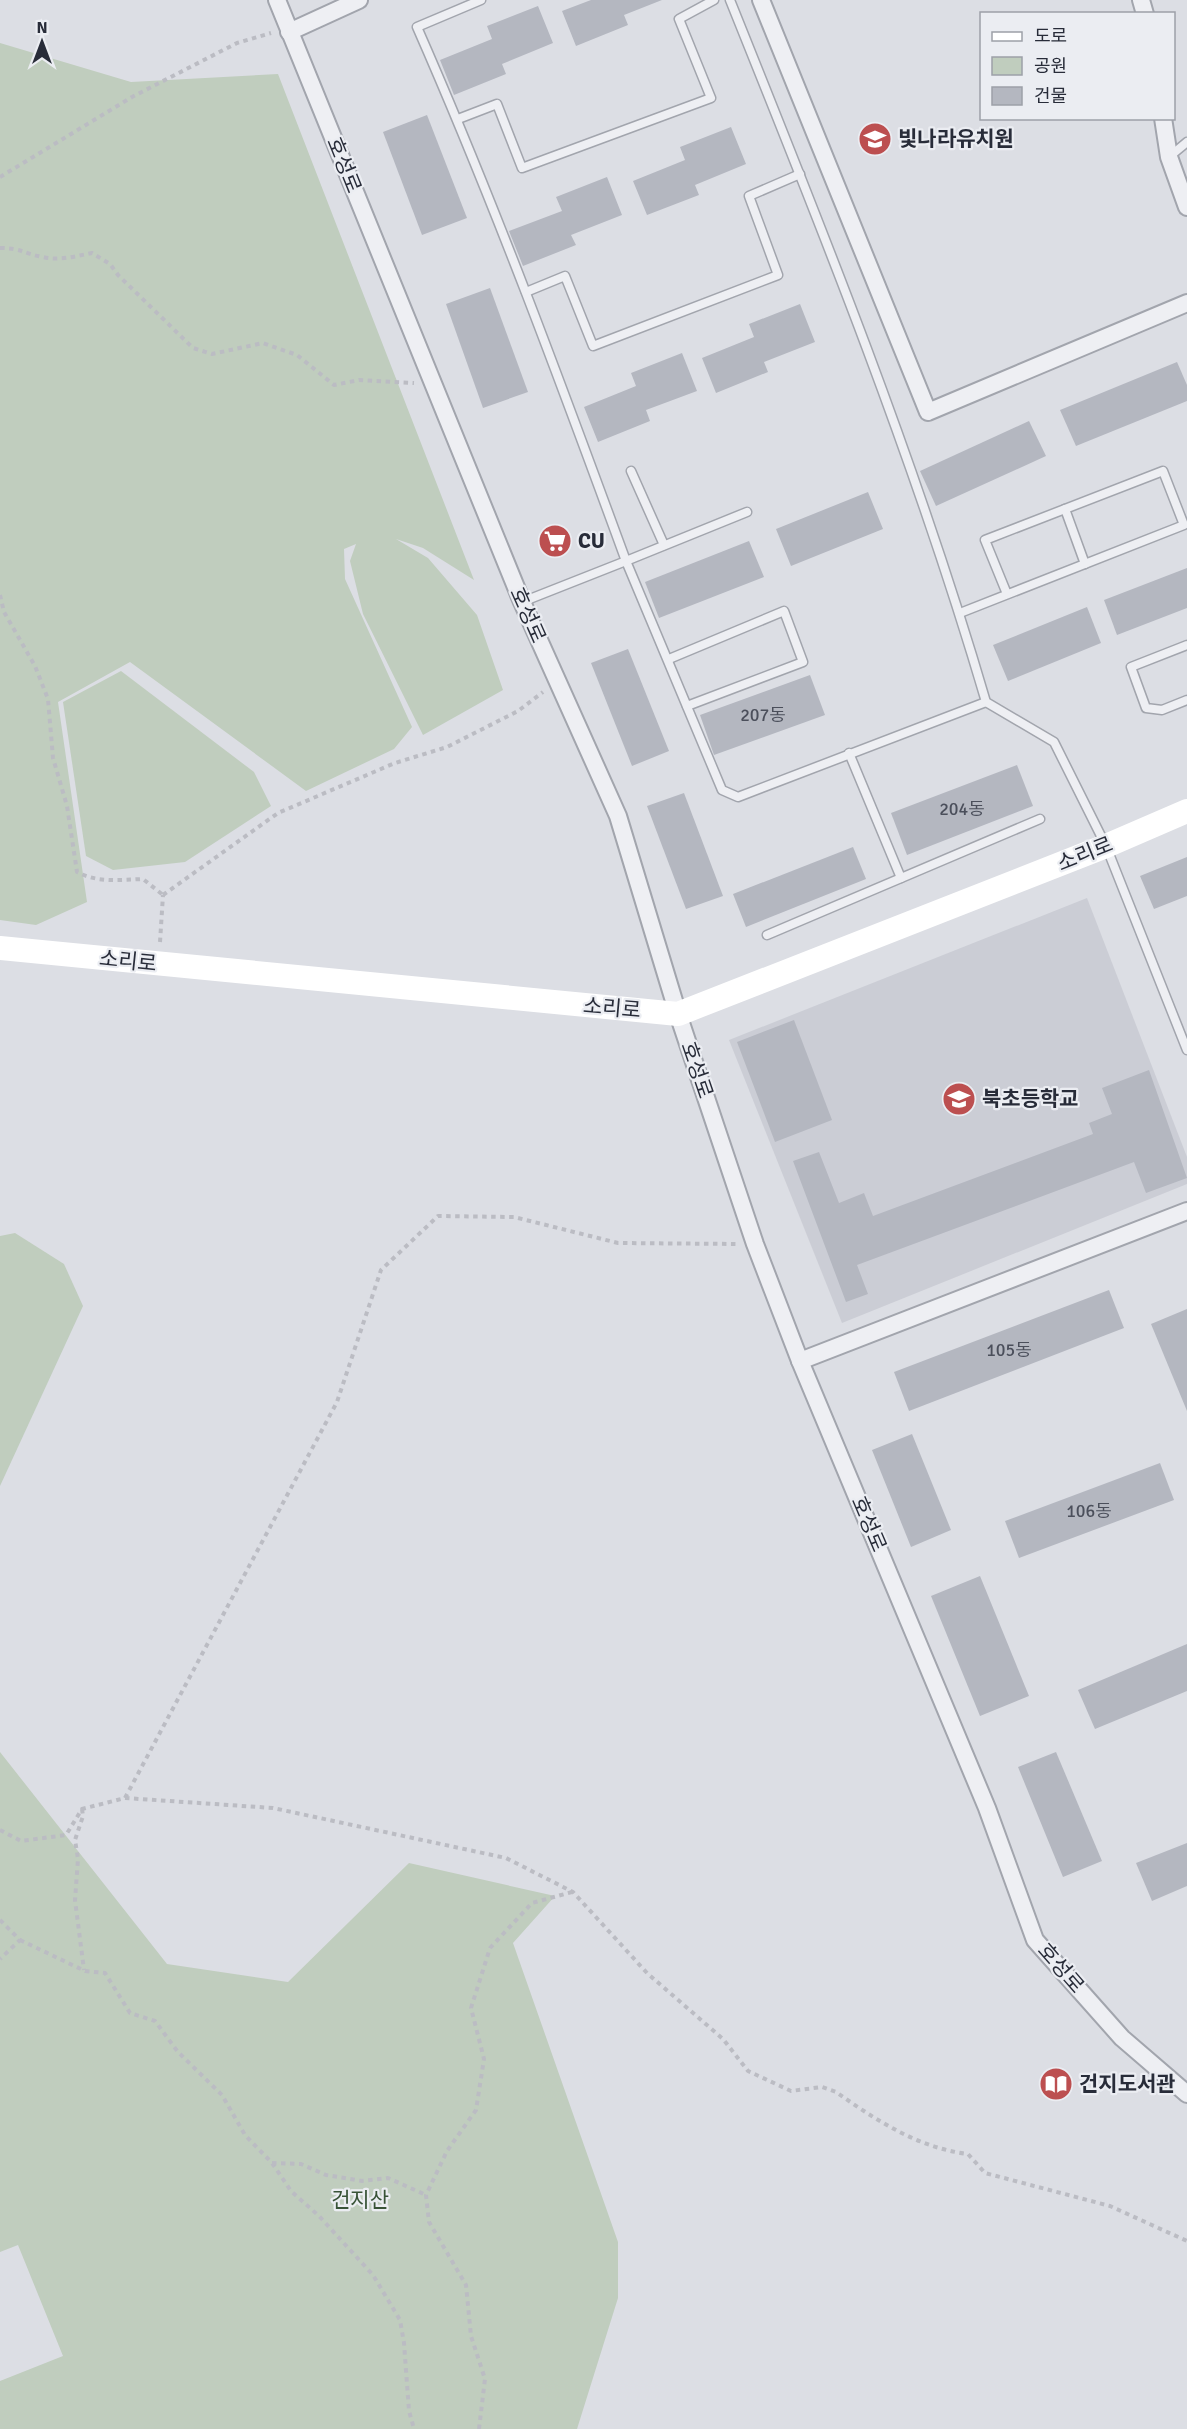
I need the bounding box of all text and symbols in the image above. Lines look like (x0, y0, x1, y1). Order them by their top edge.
north arrow (12, 12, 72, 72)
legend (980, 12, 1175, 120)
text: N (36, 18, 48, 38)
text: 도로 (1034, 25, 1067, 47)
text: 공원 (1034, 55, 1067, 77)
text: 건물 (1034, 85, 1067, 107)
school or university icon: 빛나라유치원 (857, 121, 893, 157)
place label: 빛나라유치원 (898, 126, 1014, 152)
street label: 호성로 (321, 133, 367, 197)
supermarket icon: CU (537, 523, 573, 559)
place label: CU (578, 528, 605, 554)
street label: 호성로 (504, 583, 552, 647)
house number: 207동 (740, 704, 786, 726)
house number: 204동 (939, 798, 985, 820)
street label: 소리로 (1053, 831, 1117, 877)
street label: 소리로 (98, 945, 158, 977)
street label: 소리로 (582, 993, 642, 1023)
street label: 호성로 (675, 1038, 719, 1102)
school or university icon: 북초등학교 (941, 1081, 977, 1117)
place label: 북초등학교 (982, 1086, 1079, 1112)
house number: 105동 (986, 1339, 1032, 1361)
street label: 호성로 (846, 1492, 892, 1556)
house number: 106동 (1066, 1500, 1112, 1522)
street label: 호성로 (1032, 1938, 1090, 1998)
library icon: 건지도서관 (1038, 2066, 1074, 2102)
place label: 건지도서관 (1079, 2071, 1176, 2097)
park label: 건지산 (331, 2187, 389, 2213)

